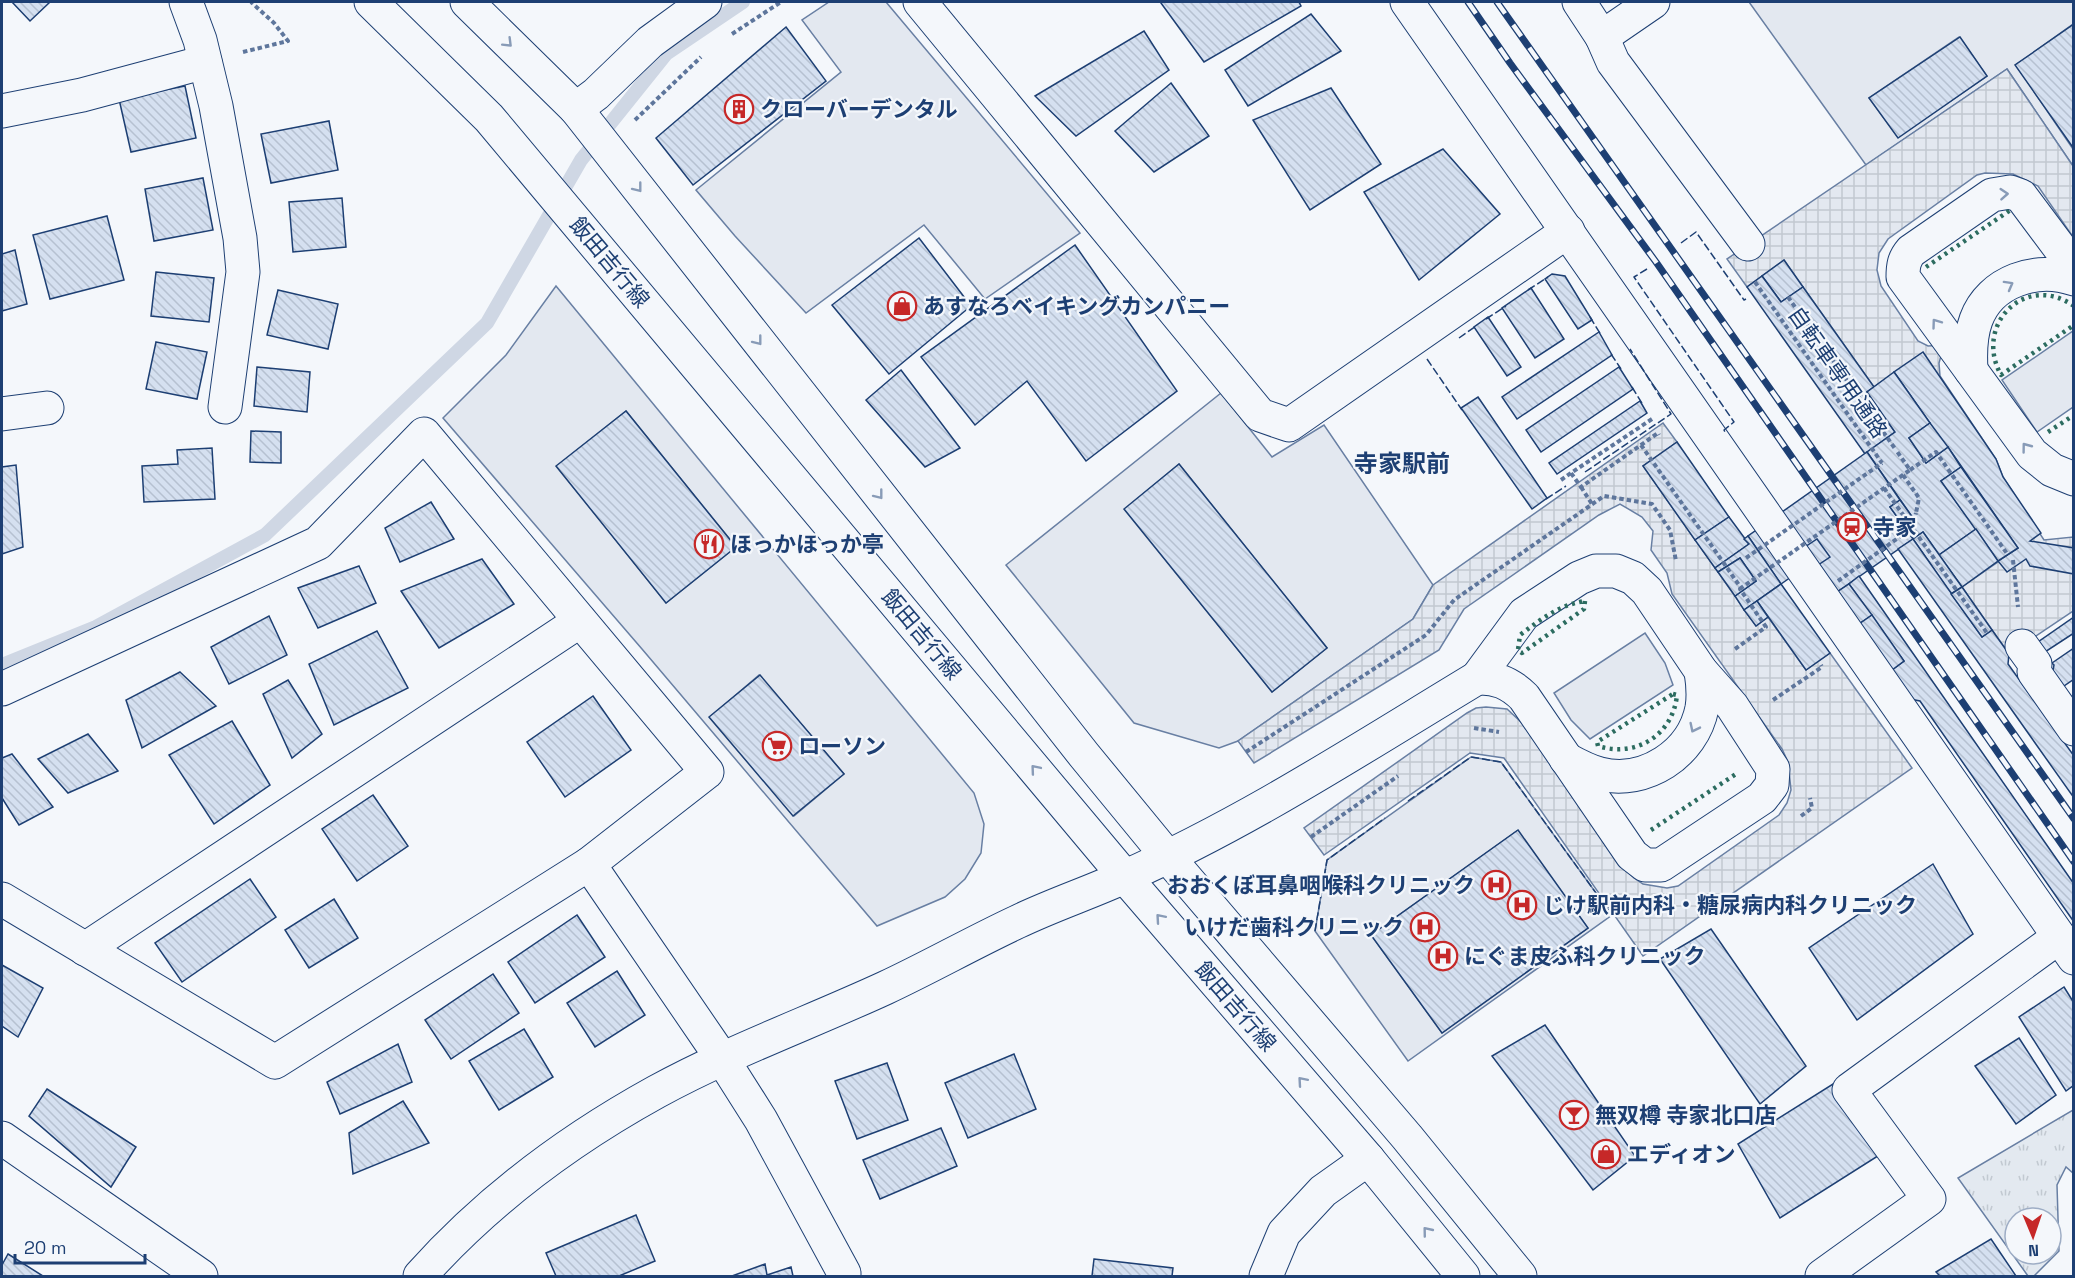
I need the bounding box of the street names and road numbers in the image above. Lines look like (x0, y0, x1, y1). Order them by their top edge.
street label: 飯田吉行線 (564, 211, 656, 313)
street label: 自転車専用通路 (1782, 301, 1894, 443)
street label: 飯田吉行線 (876, 583, 968, 685)
street label: 飯田吉行線 (1189, 955, 1283, 1057)

